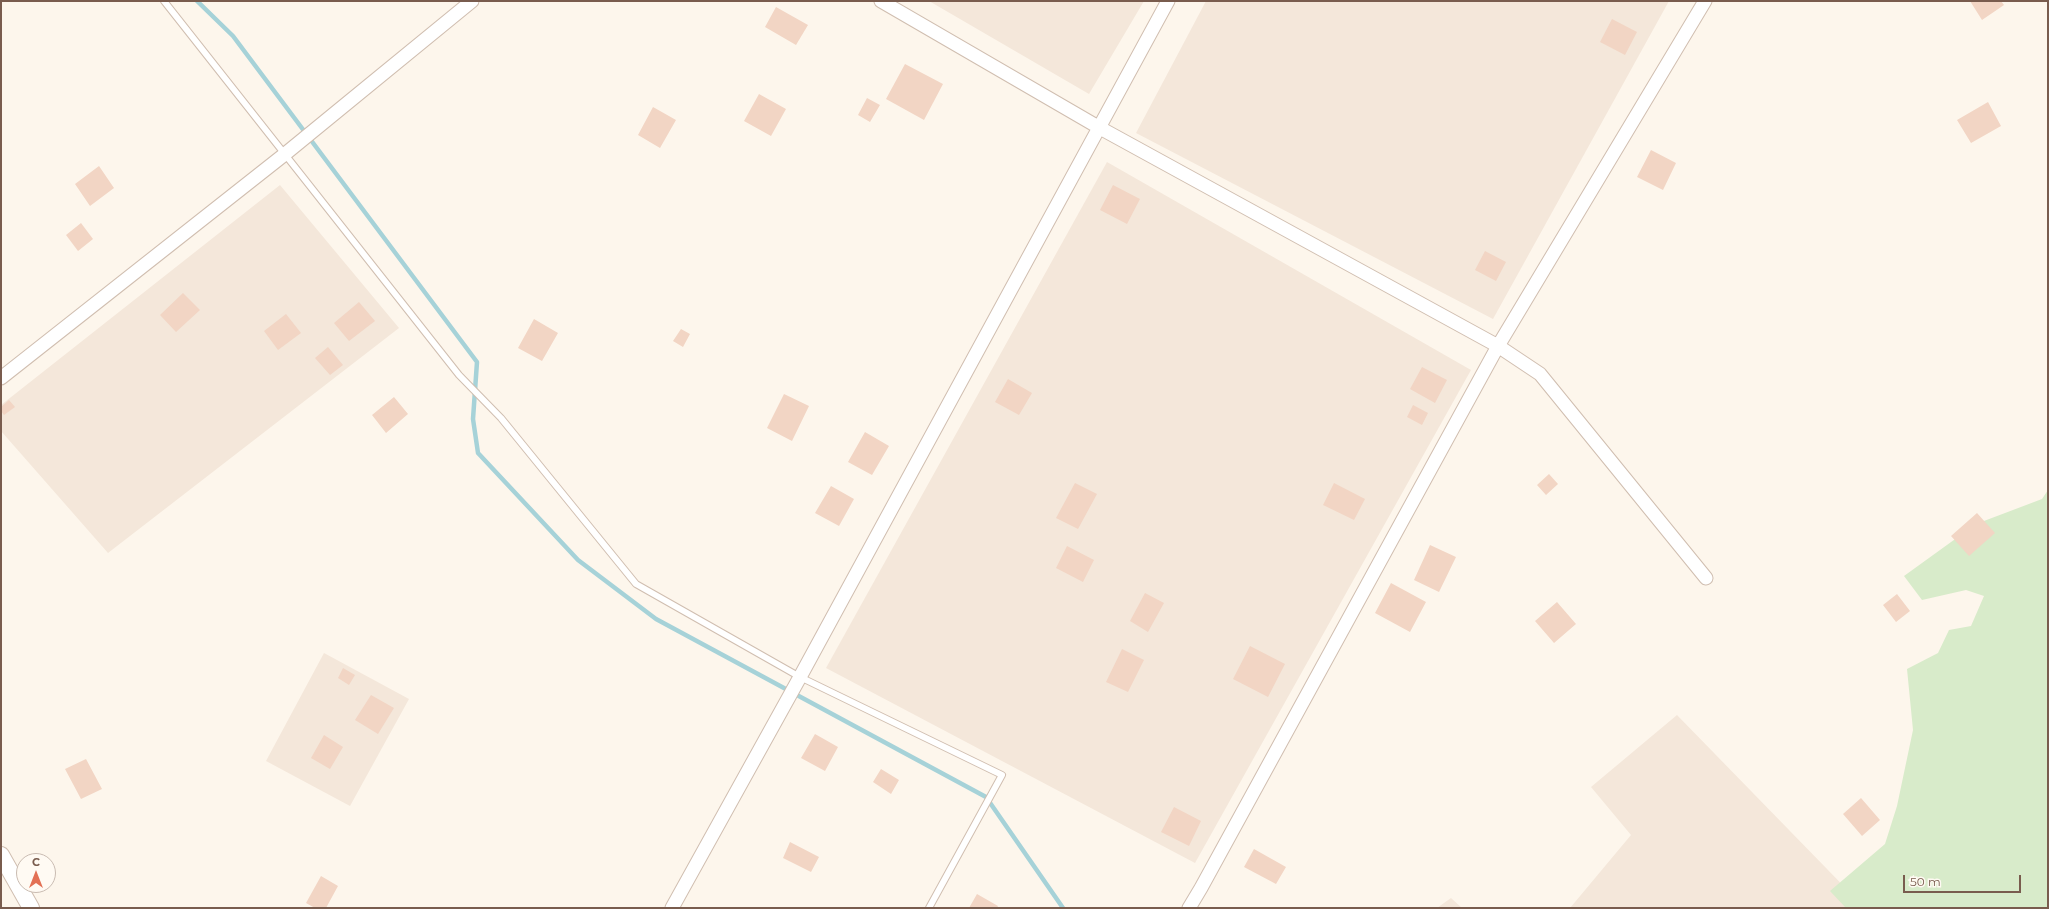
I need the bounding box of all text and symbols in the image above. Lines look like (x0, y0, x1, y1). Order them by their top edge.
north arrow (16, 853, 56, 893)
text: С (32, 855, 40, 869)
scale bar (1905, 867, 2023, 893)
text: 50 m (1910, 874, 1941, 889)

